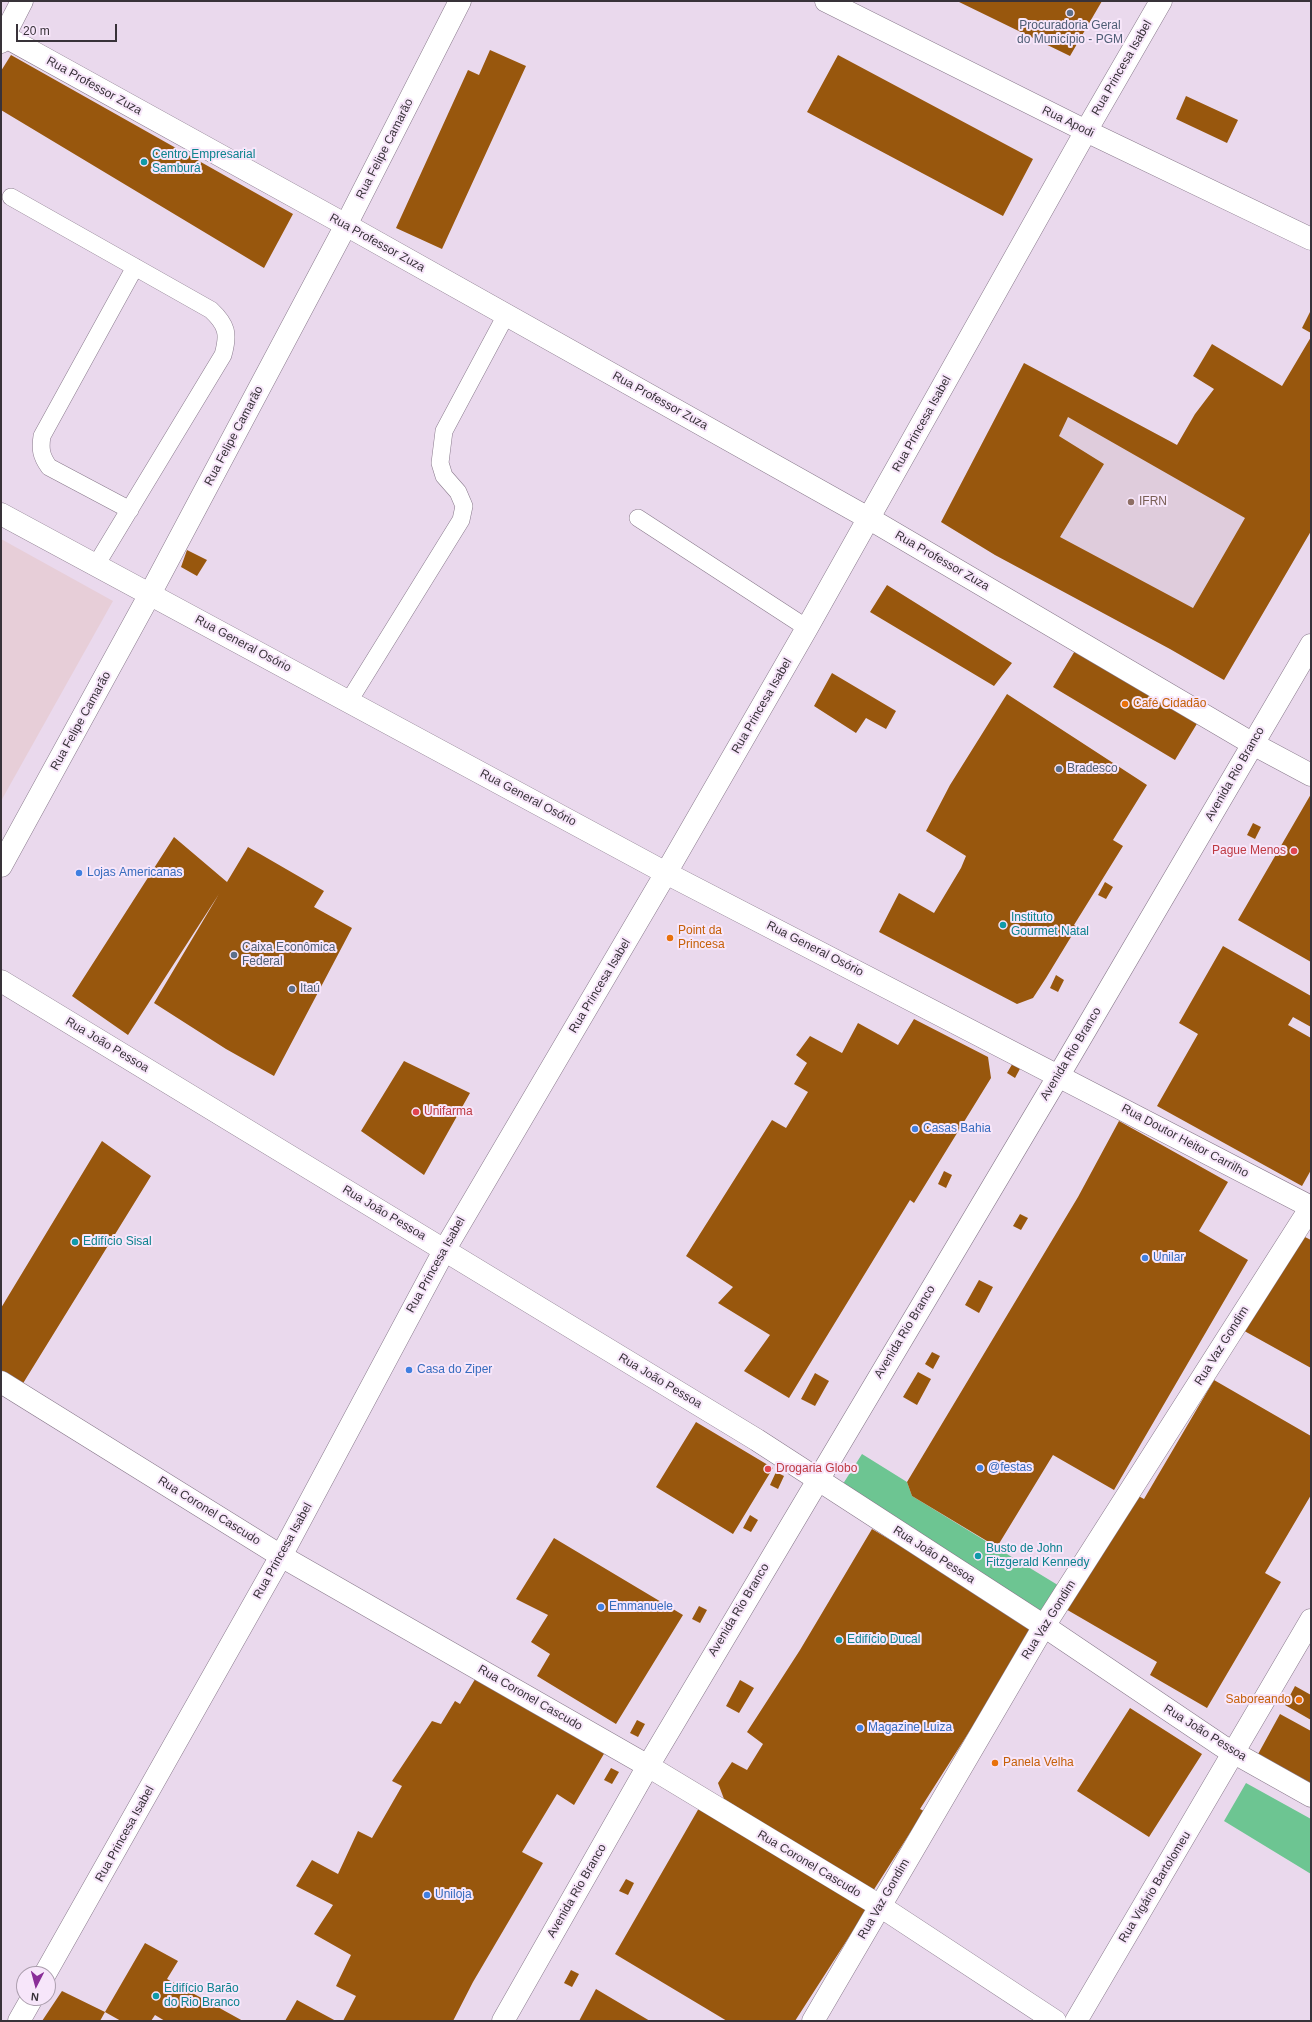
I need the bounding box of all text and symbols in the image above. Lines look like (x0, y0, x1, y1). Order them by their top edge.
marker: Procuradoria Geral do Município - PGM (1065, 8, 1075, 18)
scale bar (18, 16, 119, 42)
street label: Rua Princesa Isabel (1089, 18, 1155, 118)
place label: Procuradoria Geral do Município - PGM (1017, 19, 1123, 47)
text: 20 m (23, 24, 50, 38)
street label: Rua Professor Zuza (44, 54, 144, 118)
street label: Rua Felipe Camarão (353, 96, 417, 202)
street label: Rua Apodi (1040, 103, 1096, 141)
place label: Centro Empresarial Samburá (152, 148, 255, 176)
marker: Centro Empresarial Samburá (139, 157, 149, 167)
street label: Rua Professor Zuza (327, 211, 427, 275)
street label: Rua Professor Zuza (610, 369, 710, 433)
street label: Rua Princesa Isabel (890, 374, 954, 474)
street label: Rua Felipe Camarão (202, 384, 266, 488)
place label: IFRN (1139, 495, 1167, 509)
marker: IFRN (1126, 497, 1136, 507)
street label: Rua Professor Zuza (892, 528, 992, 594)
street label: Rua General Osório (193, 613, 293, 675)
street label: Rua Princesa Isabel (729, 656, 795, 756)
street label: Rua Felipe Camarão (48, 669, 114, 773)
place label: Café Cidadão (1133, 697, 1206, 711)
marker: Café Cidadão (1120, 699, 1130, 709)
street label: Avenida Rio Branco (1202, 725, 1268, 823)
place label: Bradesco (1067, 762, 1118, 776)
marker: Bradesco (1054, 764, 1064, 774)
street label: Rua General Osório (478, 767, 578, 829)
place label: Pague Menos (1212, 844, 1286, 858)
marker: Pague Menos (1289, 846, 1299, 856)
place label: Lojas Americanas (87, 866, 182, 880)
marker: Lojas Americanas (74, 868, 84, 878)
place label: Instituto Gourmet Natal (1011, 911, 1089, 939)
street label: Rua General Osório (764, 918, 866, 980)
marker: Instituto Gourmet Natal (998, 920, 1008, 930)
place label: Point da Princesa (678, 924, 725, 952)
marker: Point da Princesa (665, 933, 675, 943)
street label: Rua Princesa Isabel (566, 936, 634, 1036)
place label: Caixa Econômica Federal (242, 941, 335, 969)
marker: Caixa Econômica Federal (229, 950, 239, 960)
place label: Itaú (300, 982, 320, 996)
marker: Itaú (287, 984, 297, 994)
street label: Avenida Rio Branco (1038, 1005, 1104, 1103)
street label: Rua João Pessoa (63, 1014, 151, 1076)
street label: Rua Doutor Heitor Carrilho (1119, 1101, 1251, 1181)
place label: Unifarma (424, 1105, 473, 1119)
marker: Unifarma (411, 1107, 421, 1117)
place label: Casas Bahia (923, 1122, 991, 1136)
marker: Casas Bahia (910, 1124, 920, 1134)
street label: Rua João Pessoa (340, 1182, 428, 1244)
street label: Rua Princesa Isabel (404, 1215, 468, 1315)
place label: Edifício Sisal (83, 1235, 152, 1249)
marker: Edifício Sisal (70, 1237, 80, 1247)
place label: Unilar (1153, 1251, 1184, 1265)
marker: Unilar (1140, 1253, 1150, 1263)
street label: Avenida Rio Branco (872, 1283, 938, 1381)
street label: Rua Vaz Gondim (1192, 1304, 1252, 1388)
street label: Rua João Pessoa (616, 1350, 704, 1412)
place label: Casa do Ziper (417, 1363, 492, 1377)
marker: Casa do Ziper (404, 1365, 414, 1375)
place label: @festas (988, 1461, 1032, 1475)
place label: Drogaria Globo (776, 1462, 857, 1476)
marker: @festas (975, 1463, 985, 1473)
marker: Drogaria Globo (763, 1464, 773, 1474)
street label: Rua Coronel Cascudo (155, 1474, 263, 1548)
street label: Rua Princesa Isabel (251, 1501, 315, 1601)
street label: Rua João Pessoa (890, 1523, 978, 1587)
place label: Busto de John Fitzgerald Kennedy (986, 1542, 1089, 1570)
marker: Busto de John Fitzgerald Kennedy (973, 1551, 983, 1561)
street label: Avenida Rio Branco (706, 1561, 772, 1659)
street label: Rua Vaz Gondim (1019, 1578, 1079, 1662)
place label: Emmanuele (609, 1600, 673, 1614)
marker: Emmanuele (596, 1602, 606, 1612)
place label: Edifício Ducal (847, 1633, 920, 1647)
marker: Edifício Ducal (834, 1635, 844, 1645)
street label: Rua Coronel Cascudo (475, 1662, 585, 1734)
place label: Saboreando (1226, 1693, 1291, 1707)
marker: Saboreando (1294, 1695, 1304, 1705)
street label: Rua João Pessoa (1161, 1702, 1249, 1764)
place label: Magazine Luiza (868, 1721, 952, 1735)
marker: Magazine Luiza (855, 1723, 865, 1733)
place label: Panela Velha (1003, 1756, 1074, 1770)
marker: Panela Velha (990, 1758, 1000, 1768)
street label: Rua Princesa Isabel (93, 1784, 157, 1884)
street label: Rua Coronel Cascudo (755, 1827, 863, 1901)
street label: Rua Vigário Bartolomeu (1116, 1829, 1194, 1945)
street label: Avenida Rio Branco (544, 1842, 610, 1940)
street label: Rua Vaz Gondim (855, 1856, 913, 1942)
place label: Uniloja (435, 1888, 472, 1902)
marker: Uniloja (422, 1890, 432, 1900)
north arrow (16, 1966, 56, 2006)
place label: Edifício Barão do Rio Branco (164, 1982, 240, 2010)
text: N (30, 1991, 39, 2003)
marker: Edifício Barão do Rio Branco (151, 1991, 161, 2001)

